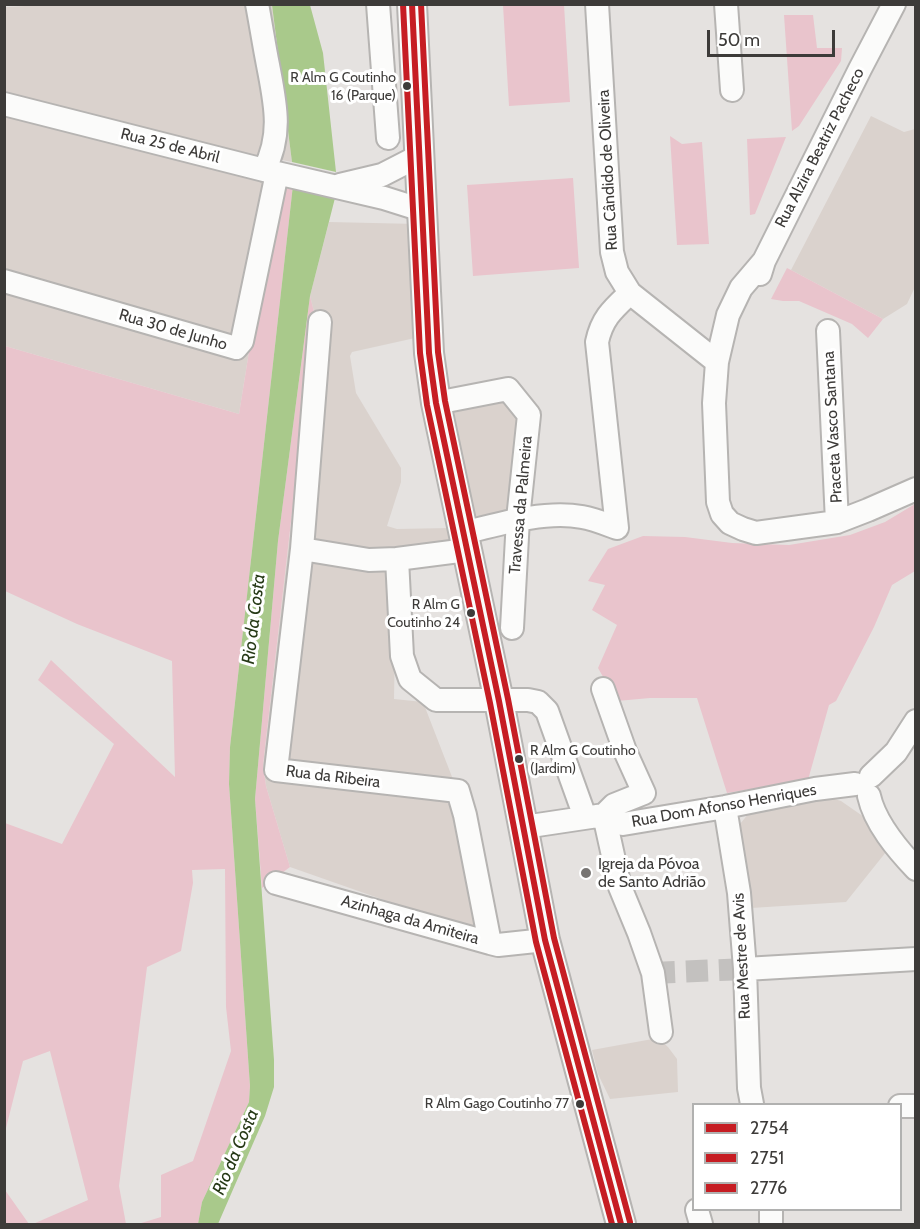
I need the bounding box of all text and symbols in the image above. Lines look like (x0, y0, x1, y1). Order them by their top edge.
scale bar (710, 18, 838, 56)
text: 50 m (718, 29, 760, 51)
street label: Rua Alzira Beatriz Pacheco (771, 65, 869, 231)
place label: R Alm G Coutinho 16 (Parque) (290, 70, 396, 102)
marker: R Alm G Coutinho 16 (Parque) (401, 80, 413, 92)
street label: Rua Cândido de Oliveira (594, 89, 622, 251)
street label: Rua 25 de Abril (118, 124, 222, 168)
street label: Rua 30 de Junho (117, 305, 229, 355)
street label: Praceta Vasco Santana (819, 351, 847, 503)
street label: Travessa da Palmeira (505, 435, 537, 575)
water label: Rio da Costa (238, 573, 270, 665)
place label: R Alm G Coutinho 24 (387, 597, 460, 630)
marker: R Alm G Coutinho 24 (465, 607, 477, 619)
place label: R Alm G Coutinho (Jardim) (530, 743, 636, 776)
marker: R Alm G Coutinho (Jardim) (513, 753, 525, 765)
street label: Rua da Ribeira (285, 762, 381, 792)
street label: Rua Dom Afonso Henriques (630, 780, 818, 832)
place label: Igreja da Póvoa de Santo Adrião (598, 854, 706, 892)
marker: Igreja da Póvoa de Santo Adrião (579, 866, 593, 880)
street label: Azinhaga da Amiteira (339, 891, 481, 949)
street label: Rua Mestre de Avis (729, 892, 755, 1020)
place label: R Alm Gago Coutinho 77 (425, 1096, 569, 1112)
marker: R Alm Gago Coutinho 77 (574, 1098, 586, 1110)
legend (692, 1103, 902, 1211)
water label: Rio da Costa (208, 1106, 264, 1198)
text: 2754 (750, 1117, 789, 1139)
text: 2751 (750, 1147, 784, 1169)
text: 2776 (750, 1177, 787, 1199)

